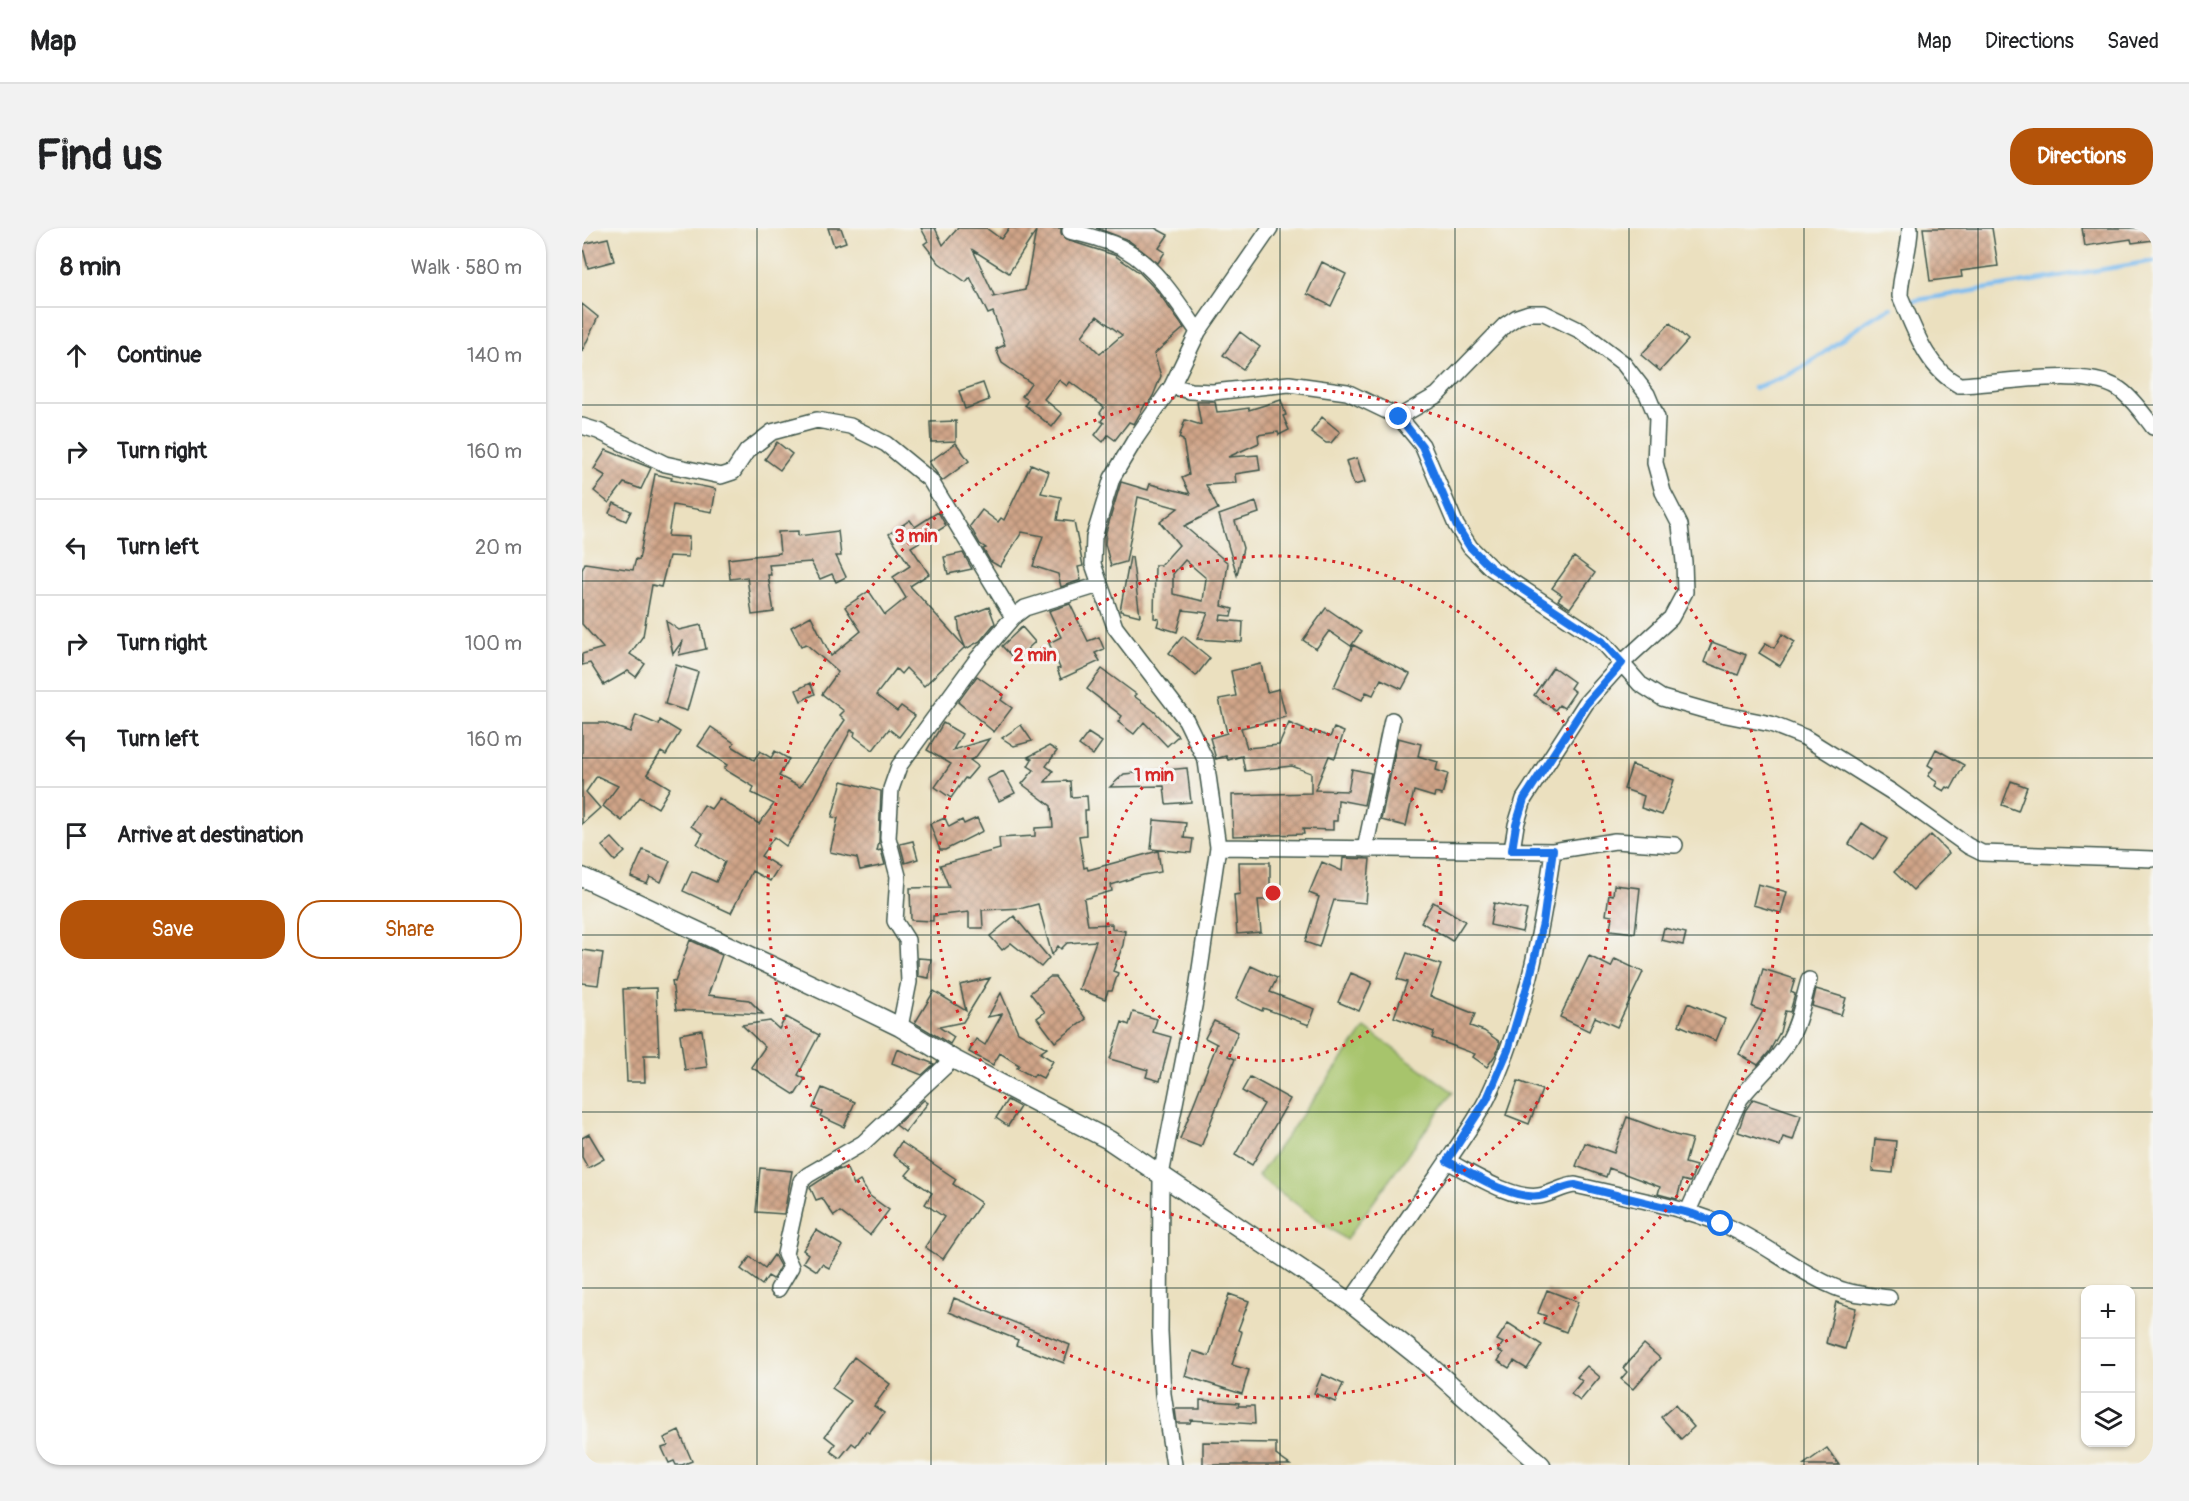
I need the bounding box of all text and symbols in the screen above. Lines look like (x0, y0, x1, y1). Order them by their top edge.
text: Map (30, 24, 76, 59)
text: Map (1917, 28, 1952, 55)
text: Directions (1985, 28, 2074, 55)
text: Saved (2107, 28, 2159, 55)
button: Directions (2010, 128, 2153, 185)
text: Find us (36, 130, 162, 182)
text: 8 min (60, 251, 121, 283)
text: Walk · 580 m (411, 255, 522, 280)
icon: ahead (60, 339, 93, 372)
text: Continue (117, 341, 201, 369)
text: 140 m (467, 343, 522, 368)
route end (1385, 403, 1411, 429)
icon: right (60, 435, 93, 468)
text: Turn right (117, 437, 207, 465)
text: 160 m (467, 439, 522, 464)
text: 3 min (894, 525, 938, 548)
icon: left (60, 531, 93, 564)
text: Turn left (117, 533, 199, 561)
text: 20 m (475, 535, 522, 560)
icon: right (60, 627, 93, 660)
text: Turn right (117, 629, 207, 657)
text: 100 m (465, 631, 522, 656)
text: 2 min (1013, 644, 1057, 667)
icon: left (60, 723, 93, 756)
text: Turn left (117, 725, 199, 753)
text: 160 m (467, 727, 522, 752)
text: 1 min (1134, 764, 1174, 787)
icon: arrive (60, 819, 93, 852)
text: Arrive at destination (117, 821, 303, 849)
centre of rings (1263, 883, 1283, 903)
button: Save (60, 900, 285, 959)
button: Share (297, 900, 522, 959)
route start (1707, 1210, 1733, 1236)
map controls (2081, 1285, 2135, 1447)
button: + (2081, 1285, 2135, 1339)
button: − (2081, 1339, 2135, 1393)
button: layers (2081, 1393, 2135, 1447)

